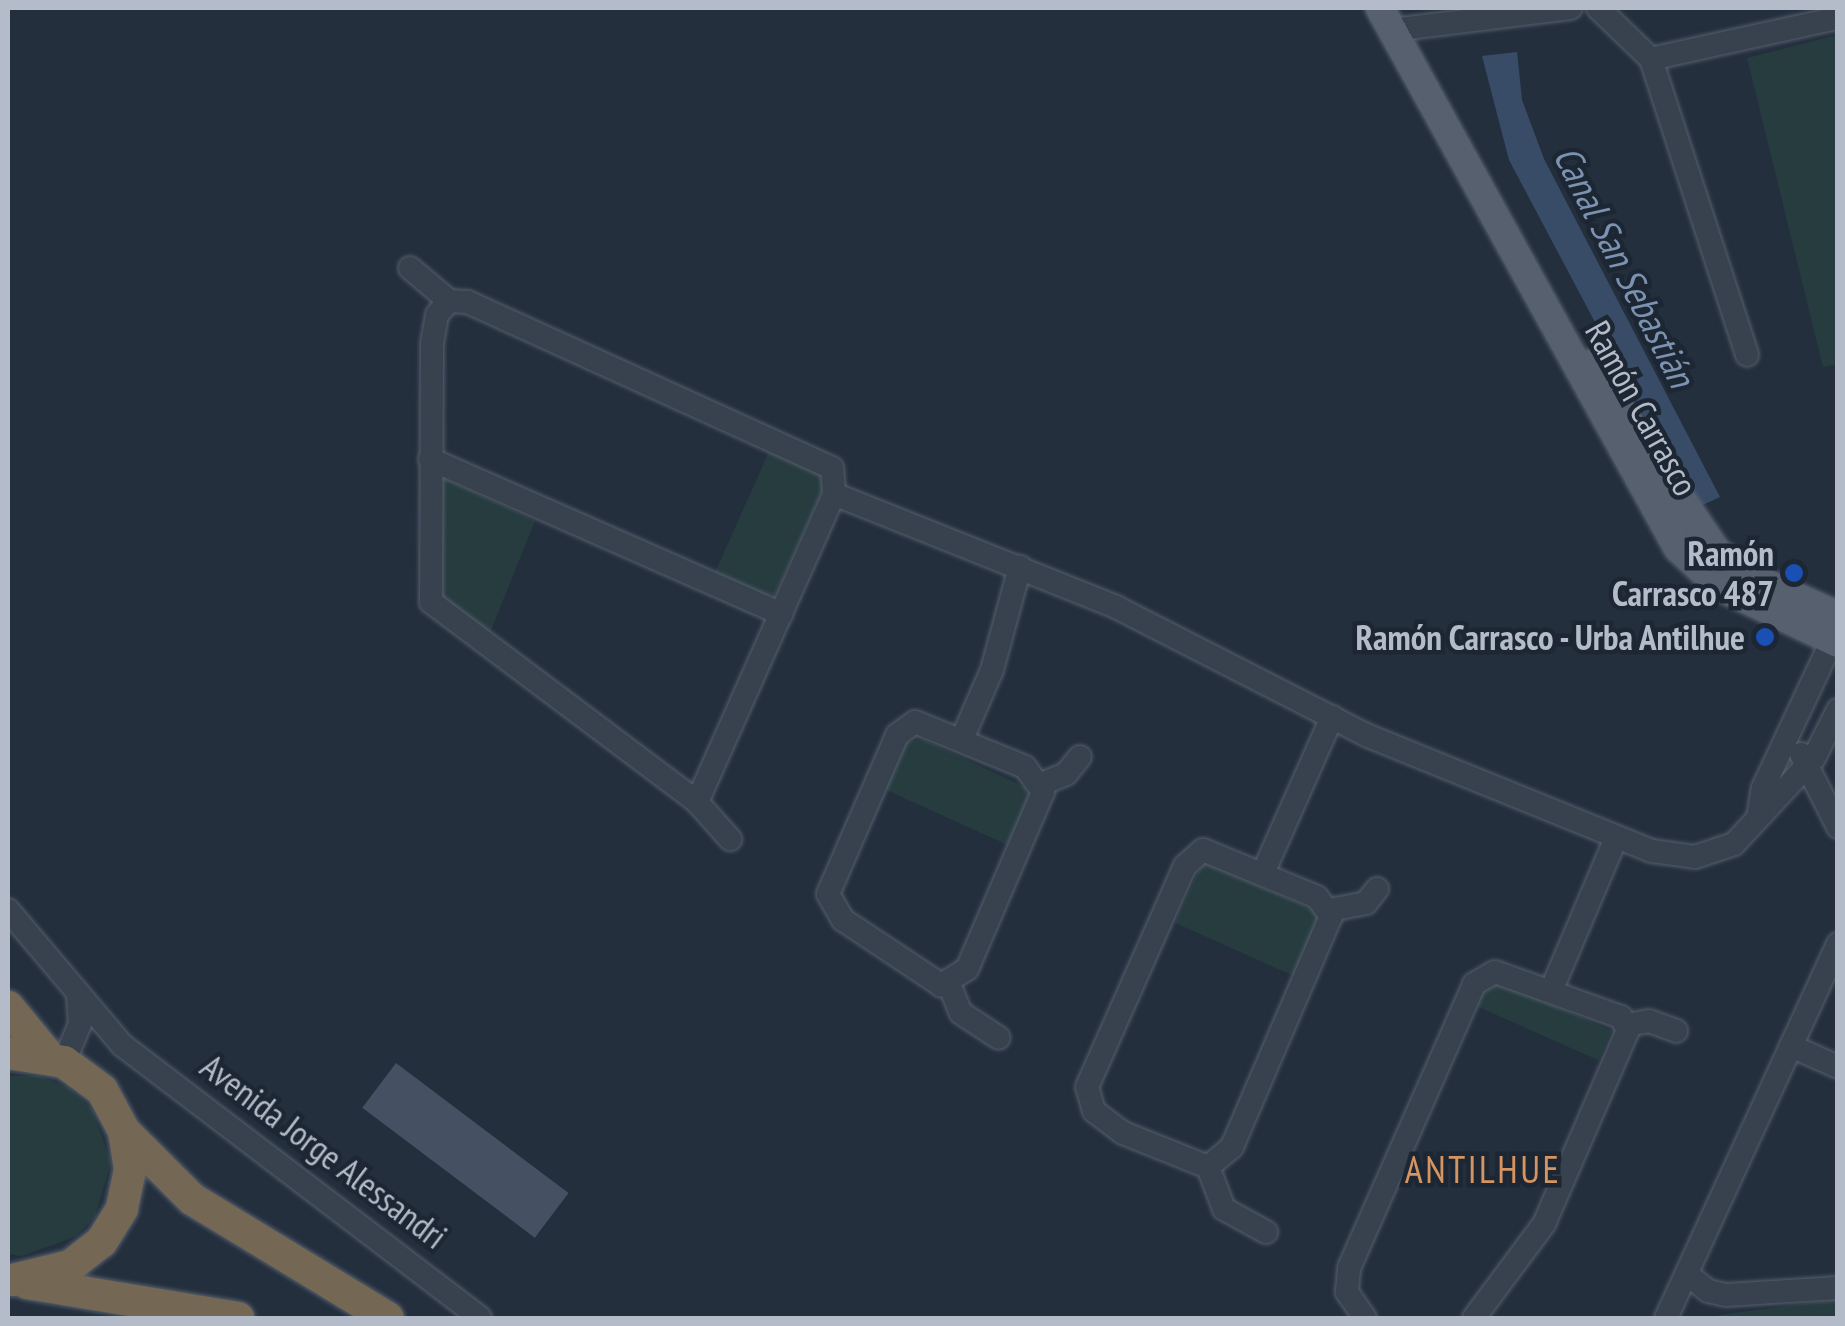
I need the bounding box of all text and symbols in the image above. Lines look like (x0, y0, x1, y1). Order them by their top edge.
water label: Canal San Sebastián (1545, 138, 1705, 394)
street label: Ramón Carrasco (1577, 313, 1707, 503)
place label: Ramón Carrasco 487 (1612, 532, 1774, 614)
marker: Ramón Carrasco 487 (1783, 562, 1805, 584)
place label: Ramón Carrasco - Urba Antilhue (1350, 616, 1745, 658)
marker: Ramón Carrasco - Urba Antilhue (1754, 626, 1776, 648)
street label: Avenida Jorge Alessandri (192, 1045, 456, 1257)
district label: ANTILHUE (1405, 1146, 1561, 1192)

